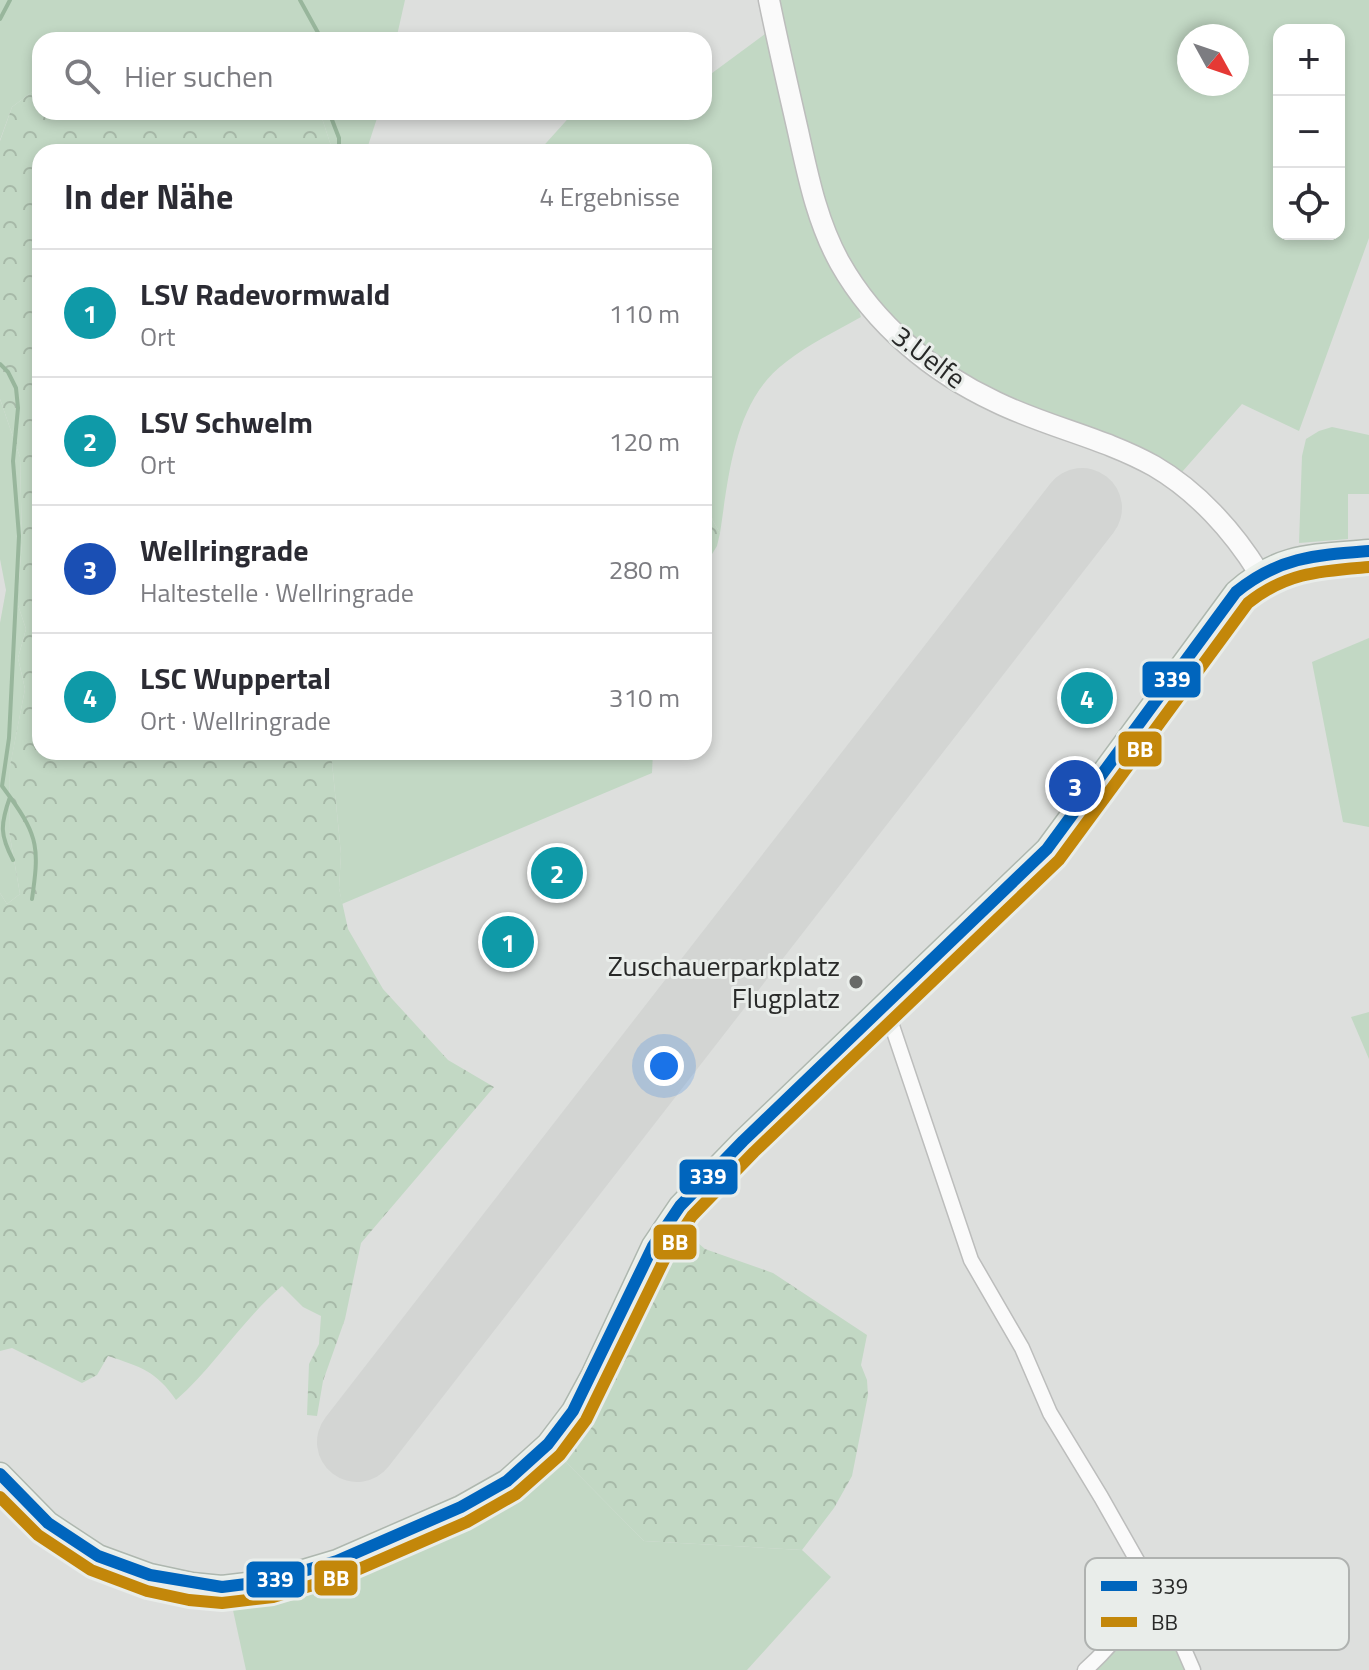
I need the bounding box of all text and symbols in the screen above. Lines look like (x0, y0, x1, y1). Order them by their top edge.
north arrow (1177, 24, 1249, 96)
map controls (1273, 24, 1345, 240)
button: + (1273, 24, 1345, 96)
search box (32, 32, 712, 120)
text: Hier suchen (124, 53, 273, 99)
icon: search (60, 54, 104, 98)
button: − (1273, 96, 1345, 168)
button: locate (1273, 168, 1345, 240)
text: In der Nähe (64, 170, 233, 222)
text: 4 Ergebnisse (539, 177, 680, 216)
text: LSV Radevormwald (140, 271, 390, 317)
text: 1 (83, 294, 97, 333)
text: 110 m (609, 294, 680, 333)
street label: 3.Uelfe (883, 314, 975, 399)
text: Ort (140, 317, 175, 356)
text: LSV Schwelm (140, 399, 313, 445)
text: 2 (83, 422, 97, 461)
text: 120 m (609, 422, 680, 461)
text: Ort (140, 445, 175, 484)
text: Wellringrade (140, 527, 309, 573)
text: 3 (83, 550, 97, 589)
text: 280 m (609, 550, 680, 589)
text: Haltestelle · Wellringrade (140, 573, 414, 612)
text: LSC Wuppertal (140, 655, 331, 701)
line badge: 339 (1141, 660, 1202, 699)
text: 339 (1154, 662, 1190, 696)
pin: 4 (1061, 668, 1113, 728)
text: 4 (83, 678, 97, 717)
text: 310 m (609, 678, 680, 717)
text: Ort · Wellringrade (140, 701, 331, 740)
line badge: BB (1117, 730, 1163, 768)
text: BB (1127, 732, 1153, 766)
pin: 3 (1049, 756, 1101, 816)
pin: 2 (531, 843, 583, 903)
pin: 1 (482, 912, 534, 972)
place label: Zuschauerparkplatz Flugplatz (608, 944, 840, 1019)
marker: Zuschauerparkplatz Flugplatz (847, 973, 865, 991)
your location (644, 1046, 684, 1086)
line badge: 339 (678, 1158, 739, 1196)
text: 339 (690, 1159, 726, 1193)
line badge: BB (652, 1223, 698, 1261)
text: BB (662, 1225, 688, 1259)
legend (1085, 1558, 1349, 1650)
line badge: BB (313, 1559, 359, 1597)
line badge: 339 (245, 1560, 306, 1599)
text: BB (323, 1561, 349, 1595)
text: 339 (257, 1562, 293, 1596)
text: 339 (1151, 1569, 1188, 1603)
text: BB (1151, 1605, 1178, 1639)

